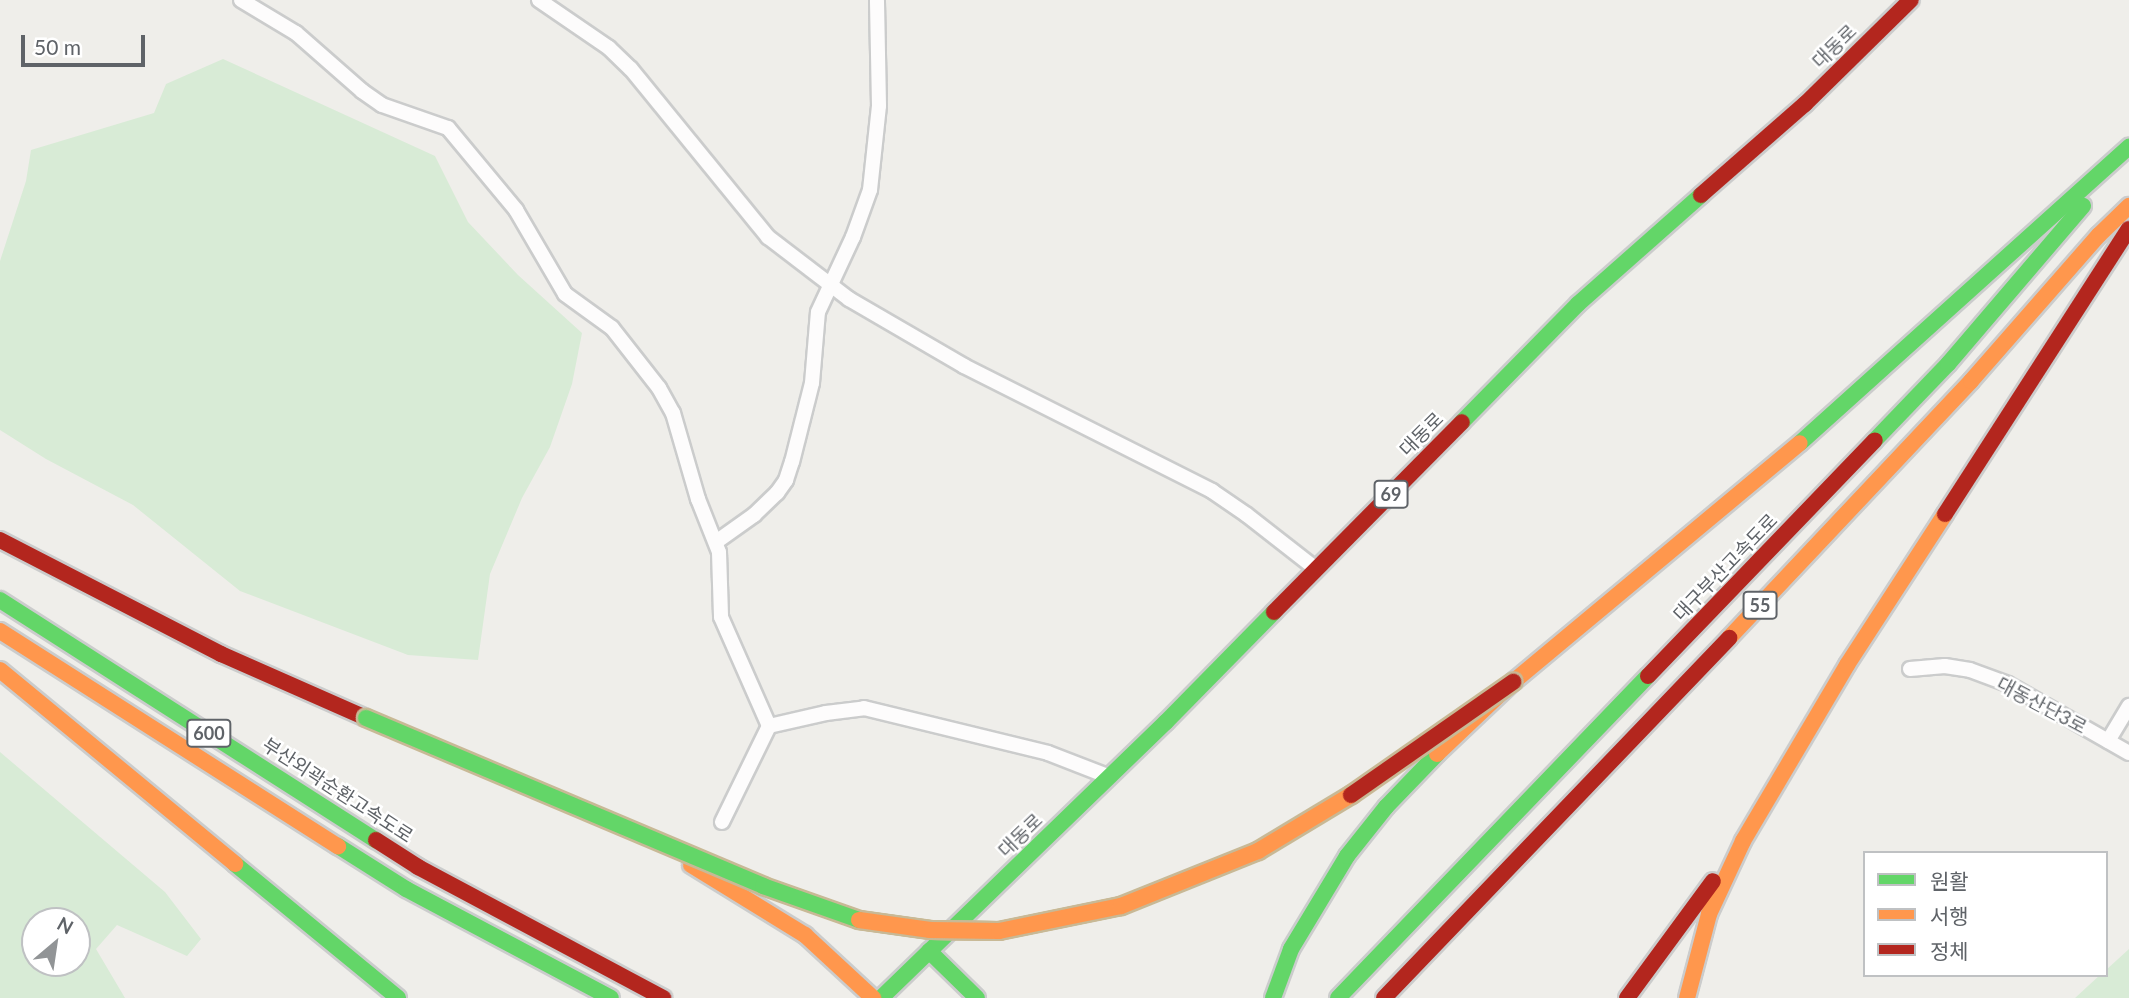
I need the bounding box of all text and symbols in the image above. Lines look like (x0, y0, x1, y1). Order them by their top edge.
street label: 대동로 (1807, 20, 1861, 72)
scale bar (24, 21, 149, 65)
text: 50 m (34, 34, 81, 59)
street label: 대동로 (1394, 407, 1448, 461)
road number: 69 (1374, 480, 1408, 508)
street label: 대구부산고속도로 (1668, 509, 1782, 625)
road number: 55 (1742, 590, 1778, 620)
street label: 대동산단3로 (1993, 672, 2091, 738)
road number: 600 (186, 718, 232, 748)
street label: 부산외곽순환고속도로 (258, 733, 418, 847)
street label: 대동로 (993, 809, 1047, 861)
legend (1863, 851, 2108, 977)
text: 원활 (1930, 868, 1969, 893)
text: 서행 (1930, 903, 1969, 928)
north arrow (21, 907, 91, 977)
text: N (53, 911, 77, 939)
text: 정체 (1930, 938, 1969, 963)

